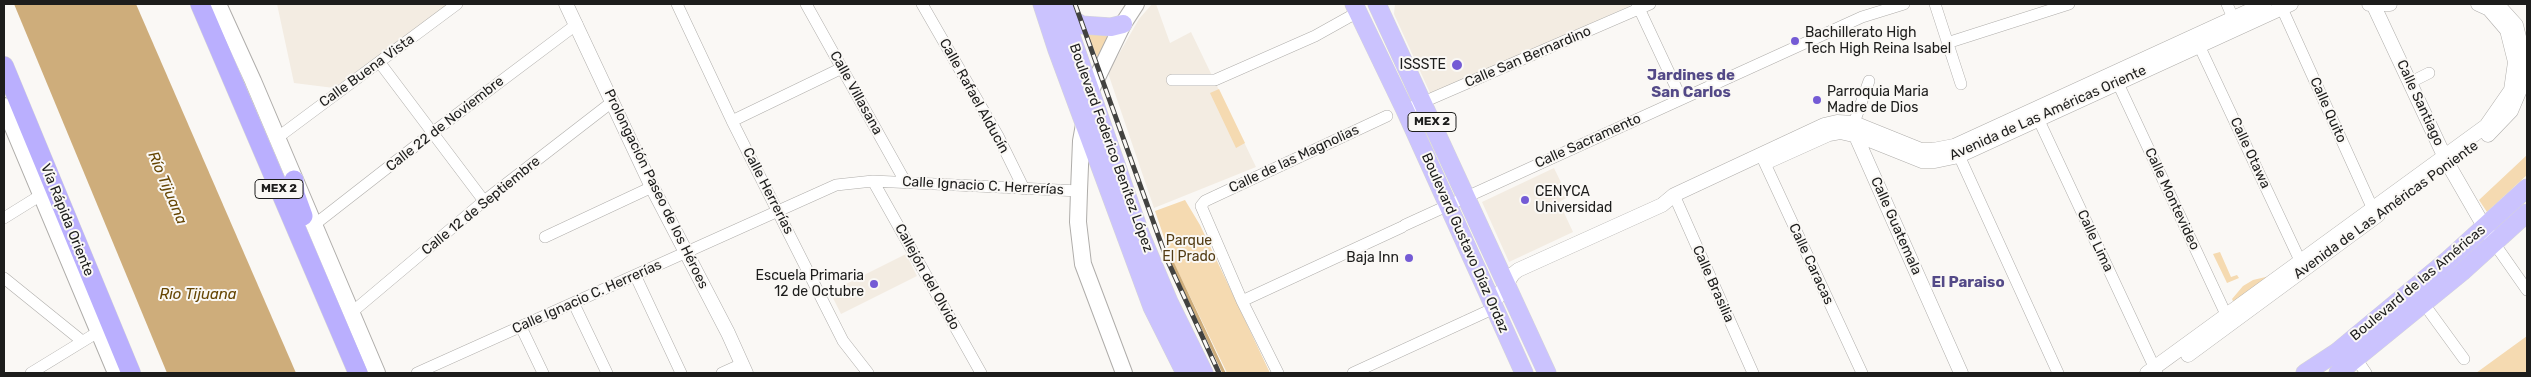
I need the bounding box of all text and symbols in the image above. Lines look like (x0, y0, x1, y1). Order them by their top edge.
street label: Calle San Bernardino (1462, 23, 1594, 91)
place label: Bachillerato High Tech High Reina Isabel (1805, 25, 1951, 58)
street label: Calle Buena Vista (316, 31, 418, 111)
marker: Bachillerato High Tech High Reina Isabel (1789, 35, 1801, 47)
street label: Calle Rafael Alducín (935, 36, 1013, 156)
street label: Boulevard Federico Benítez López (1065, 41, 1157, 255)
street label: Calle Villasana (826, 48, 886, 138)
place label: ISSSTE (1400, 57, 1446, 73)
street label: Calle Santiago (2393, 57, 2447, 149)
marker: ISSSTE (1450, 58, 1464, 72)
street label: Avenida de Las Américas Oriente (1947, 62, 2149, 164)
district label: Jardines de San Carlos (1647, 67, 1735, 102)
street label: Calle 22 de Noviembre (383, 73, 507, 175)
street label: Calle Quito (2306, 75, 2350, 145)
place label: Parroquia Maria Madre de Dios (1827, 84, 1929, 116)
street label: Prolongación Paseo de los Héroes (600, 86, 712, 292)
marker: Parroquia Maria Madre de Dios (1811, 94, 1823, 106)
street label: Calle Sacramento (1532, 110, 1644, 172)
road number: MEX 2 (1408, 112, 1456, 132)
street label: Calle Otawa (2226, 115, 2274, 191)
street label: Calle de las Magnolias (1226, 121, 1362, 197)
street label: Avenida de Las Américas Poniente (2290, 137, 2482, 283)
street label: Calle Herrerías (739, 145, 797, 237)
street label: Calle Montevideo (2141, 145, 2203, 253)
water label: Río Tijuana (144, 149, 190, 227)
street label: Boulevard Gustavo Díaz Ordaz (1418, 150, 1512, 336)
street label: Calle 12 de Septiembre (418, 153, 544, 259)
street label: Vía Rápida Oriente (37, 161, 97, 279)
street label: Calle Ignacio C. Herrerías (902, 173, 1064, 199)
street label: Calle Guatemala (1867, 174, 1925, 278)
road number: MEX 2 (255, 180, 303, 198)
place label: CENYCA Universidad (1535, 184, 1612, 216)
marker: CENYCA Universidad (1519, 194, 1531, 206)
street label: Calle Lima (2073, 207, 2117, 275)
street label: Callejón del Olvido (891, 221, 963, 333)
street label: Calle Caracas (1785, 221, 1837, 307)
street label: Boulevard de las Américas (2347, 222, 2489, 344)
park label: Parque El Prado (1162, 233, 1216, 266)
street label: Calle Brasilia (1689, 243, 1737, 325)
place label: Baja Inn (1346, 250, 1399, 266)
marker: Baja Inn (1403, 252, 1415, 264)
street label: Calle Ignacio C. Herrerías (510, 256, 664, 338)
place label: Escuela Primaria 12 de Octubre (756, 268, 864, 300)
district label: El Paraiso (1931, 274, 2005, 292)
marker: Escuela Primaria 12 de Octubre (868, 278, 880, 290)
water label: Rio Tijuana (159, 286, 237, 304)

